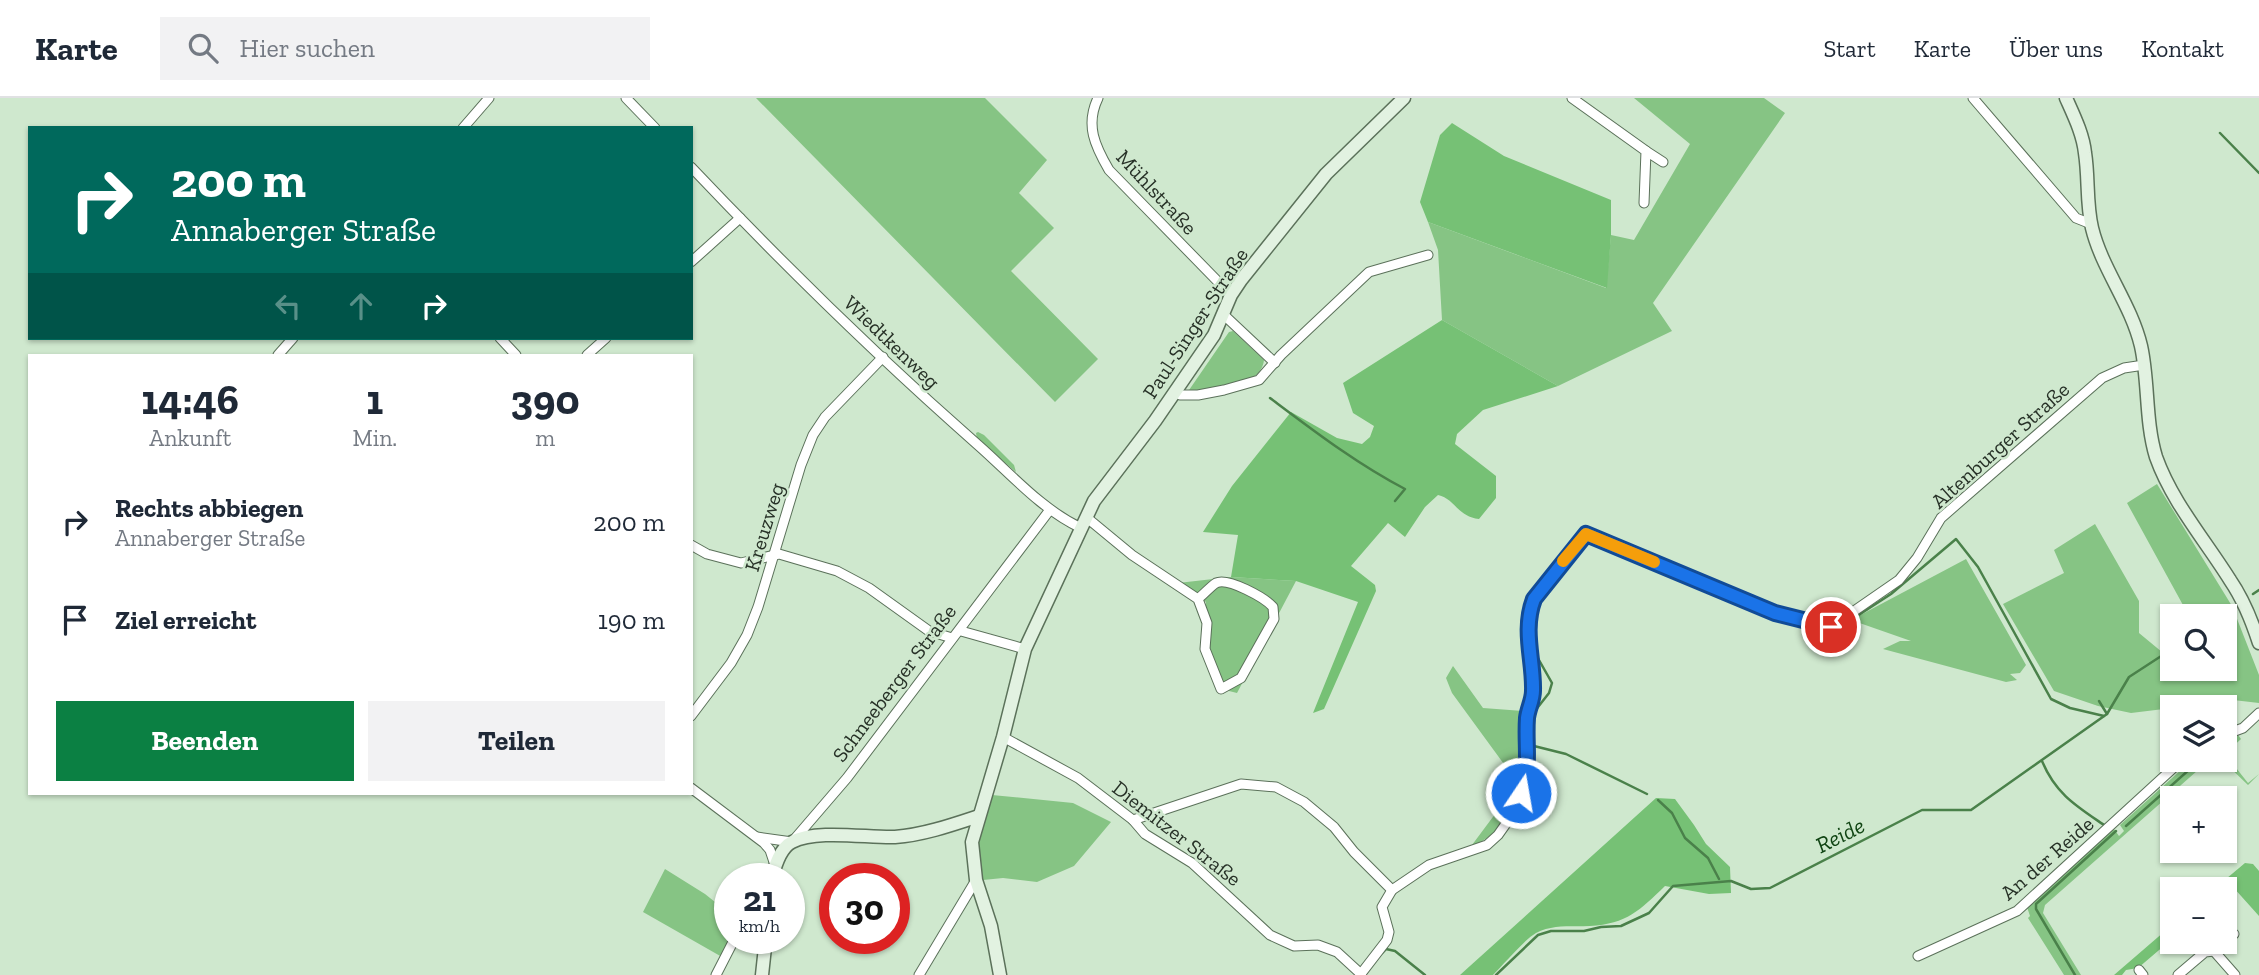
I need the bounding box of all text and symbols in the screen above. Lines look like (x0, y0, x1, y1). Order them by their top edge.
search box (160, 17, 650, 80)
text: Karte (35, 29, 118, 68)
icon: search (184, 29, 222, 67)
text: Hier suchen (240, 32, 375, 64)
text: Start (1823, 34, 1876, 63)
text: Karte (1914, 34, 1971, 63)
text: Über uns (2009, 34, 2103, 63)
text: Kontakt (2141, 34, 2224, 63)
street label: Mühlstraße (1111, 144, 1203, 240)
text: 200 m (171, 151, 306, 210)
icon: right (56, 154, 147, 245)
text: Annaberger Straße (171, 211, 436, 249)
street label: Paul-Singer-Straße (1137, 243, 1253, 403)
icon: left (269, 287, 307, 325)
icon: ahead (342, 287, 380, 325)
icon: right (415, 287, 453, 325)
street label: Wiedtkenweg (839, 290, 945, 394)
text: 14:46 (141, 374, 239, 425)
text: 1 (366, 374, 383, 425)
text: 390 (511, 374, 580, 425)
street label: Altenburger Straße (1926, 376, 2074, 513)
text: Ankunft (149, 424, 231, 452)
text: Min. (352, 424, 397, 452)
text: m (535, 424, 555, 452)
street label: Kreuzweg (739, 479, 789, 574)
text: Rechts abbiegen (115, 492, 303, 524)
icon: right (56, 503, 94, 541)
text: 200 m (593, 506, 665, 538)
text: Annaberger Straße (115, 524, 305, 552)
pin (1801, 597, 1861, 657)
street label: Schneeberger Straße (827, 599, 961, 767)
icon: arrive (56, 601, 94, 639)
text: Ziel erreicht (115, 604, 256, 636)
text: 190 m (598, 604, 665, 636)
map controls (2160, 604, 2237, 954)
button: search (2160, 604, 2237, 681)
icon: arrive (1812, 608, 1850, 646)
button: layers (2160, 695, 2237, 772)
button: Beenden (56, 701, 354, 781)
button: Teilen (368, 701, 665, 781)
position arrow (1484, 756, 1558, 830)
street label: Diemitzer Straße (1108, 775, 1247, 891)
button: + (2160, 786, 2237, 863)
water label: Reide (1811, 811, 1869, 859)
street label: An der Reide (1995, 811, 2099, 905)
speed limit sign: 30 (819, 863, 910, 954)
button: − (2160, 877, 2237, 954)
text: 21 (743, 878, 776, 920)
text: km/h (739, 915, 780, 937)

